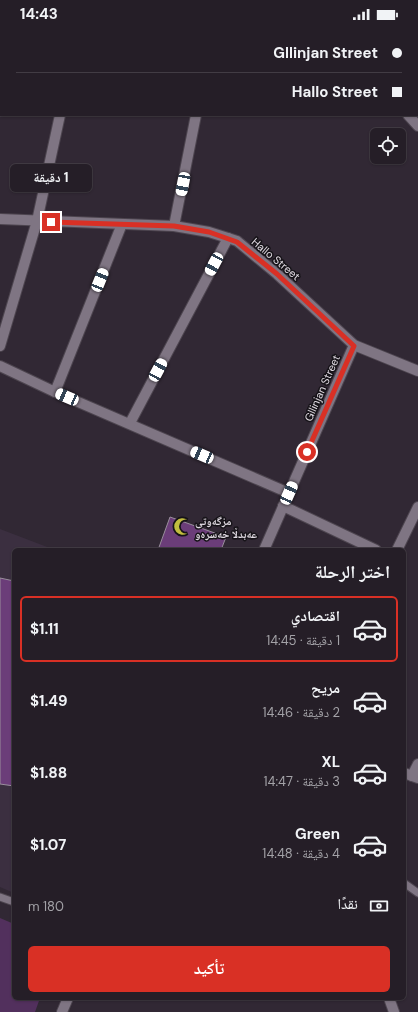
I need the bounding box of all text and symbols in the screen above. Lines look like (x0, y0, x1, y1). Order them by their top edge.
text: 14:43 (20, 4, 58, 24)
text: Gllinjan Street (273, 43, 378, 63)
text: Hallo Street (292, 82, 378, 102)
map controls (370, 128, 406, 164)
button: locate (370, 128, 406, 164)
callout: 1 دقيقة (10, 164, 92, 192)
text: 1 دقيقة (33, 169, 69, 186)
car (175, 171, 191, 197)
route end (42, 213, 60, 231)
street label: Hallo Street (249, 235, 303, 283)
car (203, 251, 225, 277)
car (90, 267, 110, 293)
street label: Gllinjan Street (301, 353, 343, 423)
car (147, 357, 169, 383)
car (54, 387, 80, 407)
route start (298, 443, 316, 461)
car (189, 445, 215, 465)
car (279, 480, 299, 506)
place label: مزگەوتی عەبدڵا خەسرەو (195, 514, 258, 541)
mosque icon: مزگەوتی عەبدڵا خەسرەو (172, 517, 192, 537)
text: اختر الرحلة (315, 560, 390, 584)
text: اقتصادي (291, 606, 340, 626)
icon: car (352, 611, 388, 647)
text: $1.11 (30, 619, 59, 639)
text: 1 دقيقة · 14:45 (266, 632, 340, 649)
text: مريح (311, 678, 340, 698)
icon: car (352, 683, 388, 719)
text: $1.49 (30, 691, 68, 711)
text: 2 دقيقة · 14:46 (262, 704, 340, 721)
text: XL (322, 752, 340, 772)
icon: car (352, 755, 388, 791)
text: $1.88 (30, 763, 67, 783)
text: 3 دقيقة · 14:47 (264, 773, 340, 790)
text: Green (295, 824, 340, 844)
icon: car (352, 827, 388, 863)
text: $1.07 (30, 835, 66, 855)
text: 4 دقيقة · 14:48 (262, 845, 340, 862)
text: نقدًا (337, 894, 358, 914)
icon: cash (368, 895, 390, 917)
text: 180 m (28, 898, 64, 915)
button: تأكيد (28, 946, 390, 992)

